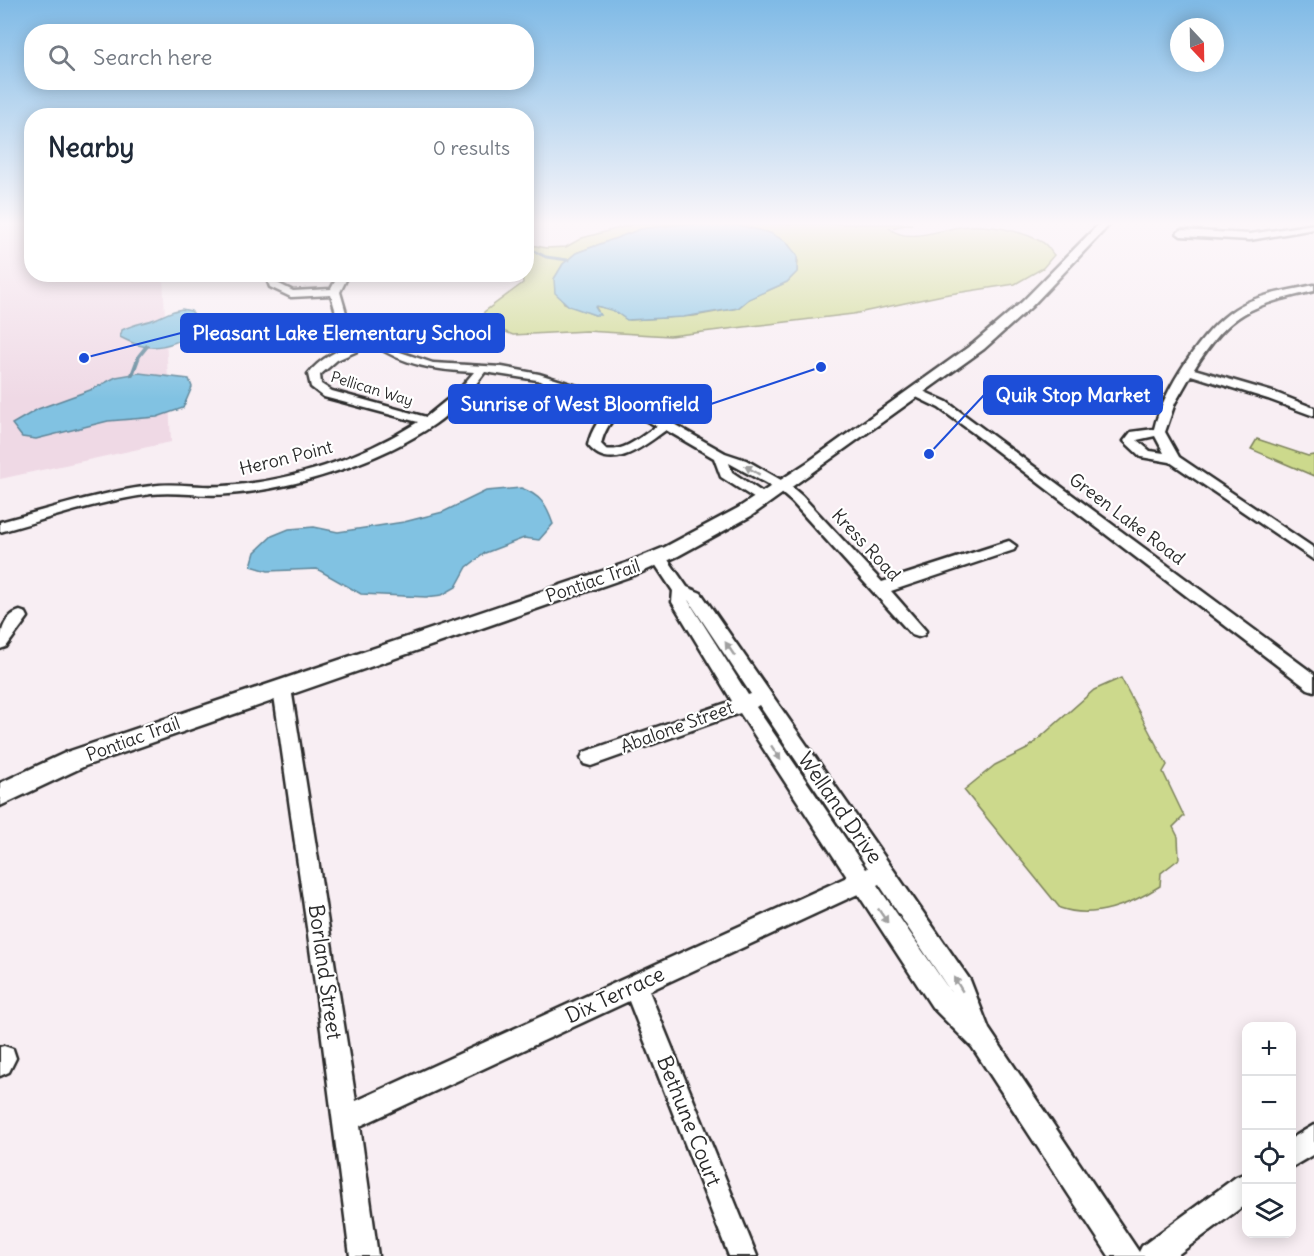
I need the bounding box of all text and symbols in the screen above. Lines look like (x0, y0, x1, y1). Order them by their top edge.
north arrow (1170, 18, 1224, 72)
search box (24, 24, 534, 90)
icon: search (45, 41, 78, 74)
text: Search here (93, 43, 212, 71)
text: Nearby (48, 131, 134, 164)
text: 0 results (433, 135, 510, 160)
callout: Pleasant Lake Elementary School (181, 314, 504, 352)
text: Pleasant Lake Elementary School (193, 320, 491, 345)
street label: Pellican Way (329, 367, 416, 410)
callout: Quik Stop Market (984, 376, 1162, 414)
text: Quik Stop Market (996, 382, 1150, 407)
callout: Sunrise of West Bloomfield (449, 385, 711, 423)
text: Sunrise of West Bloomfield (461, 391, 699, 416)
street label: Heron Point (237, 435, 335, 480)
one-way arrow (744, 464, 760, 475)
street label: Green Lake Road (1065, 468, 1190, 570)
street label: Kress Road (827, 504, 906, 586)
street label: Pontiac Trail (543, 554, 643, 607)
one-way arrow (725, 640, 736, 657)
street label: Abalone Street (617, 695, 736, 758)
street label: Pontiac Trail (83, 711, 183, 766)
one-way arrow (770, 745, 781, 761)
street label: Welland Drive (792, 747, 889, 869)
street label: Borland Street (303, 903, 348, 1041)
one-way arrow (877, 907, 889, 923)
street label: Dix Terrace (561, 960, 669, 1029)
one-way arrow (953, 976, 964, 992)
map controls (1242, 1022, 1296, 1238)
button: + (1242, 1022, 1296, 1076)
street label: Bethune Court (651, 1052, 728, 1190)
button: − (1242, 1076, 1296, 1130)
button: locate (1242, 1130, 1296, 1184)
button: layers (1242, 1184, 1296, 1238)

